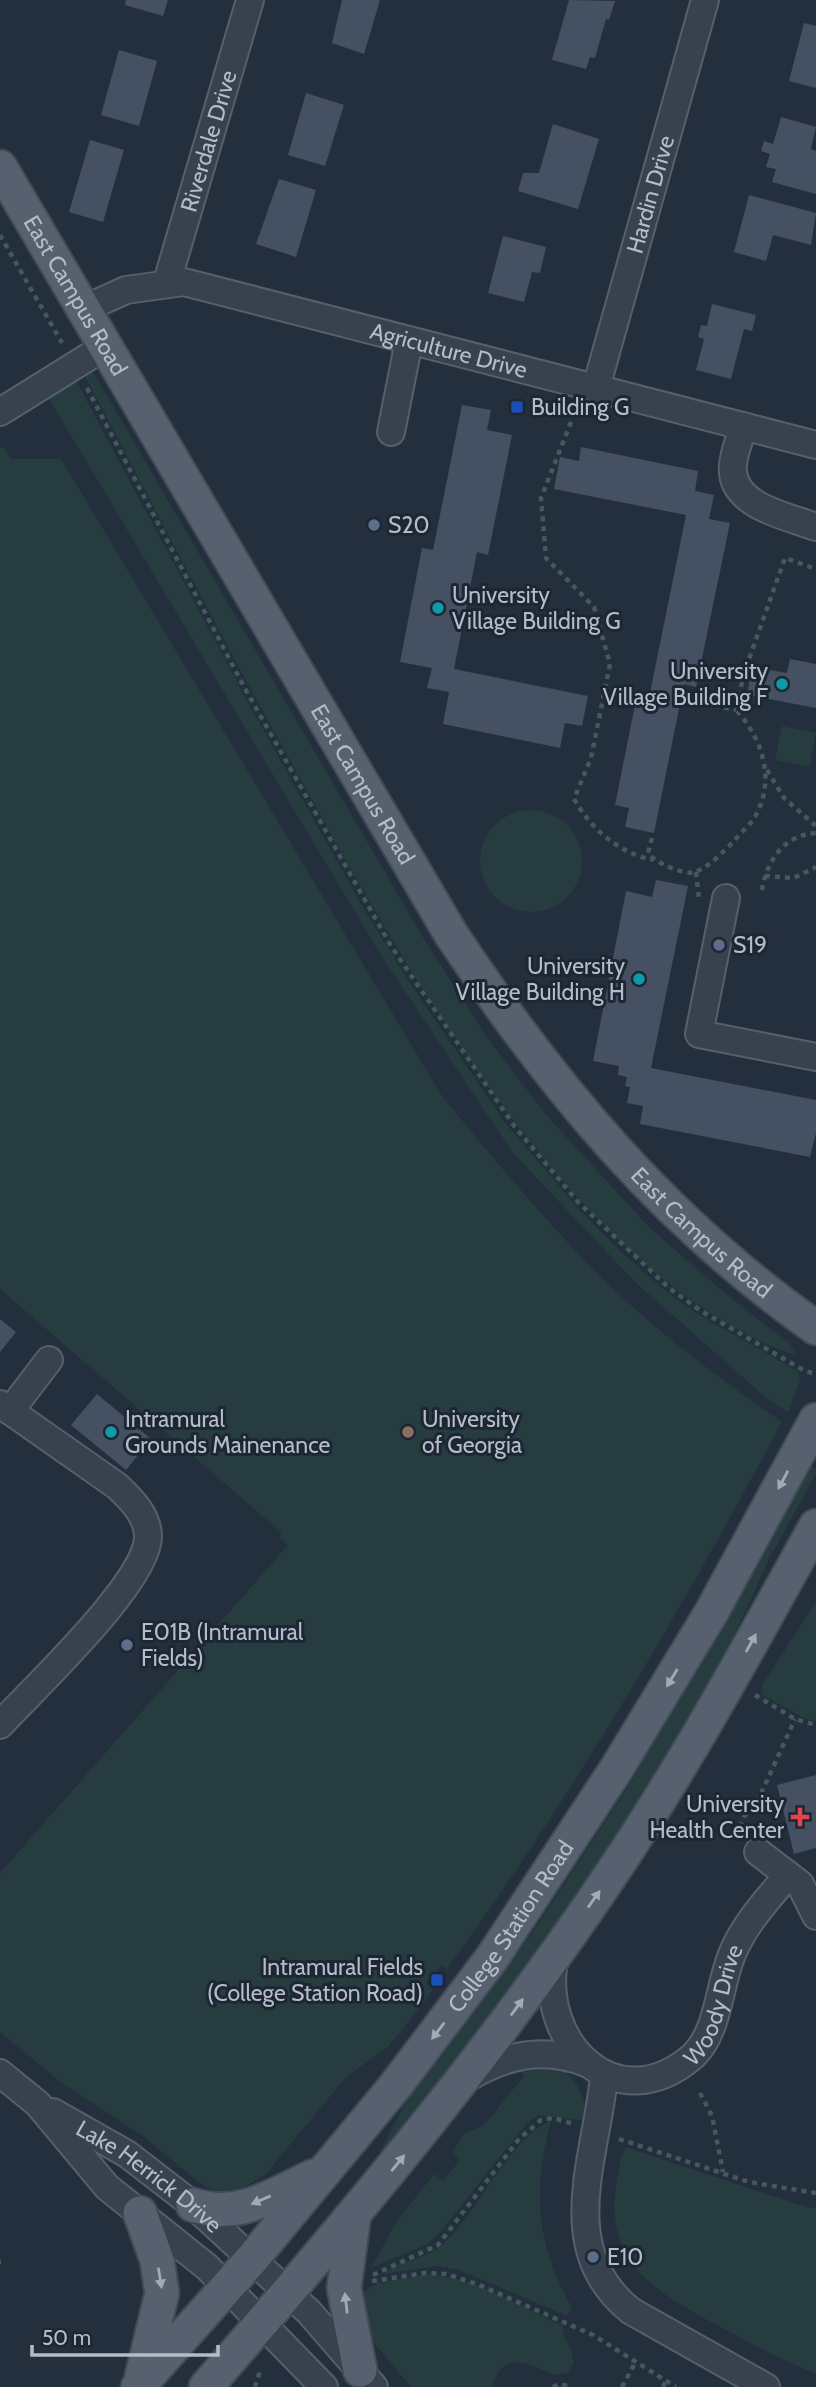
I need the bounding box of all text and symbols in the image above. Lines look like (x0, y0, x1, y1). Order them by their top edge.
street label: Riverdale Drive (174, 67, 243, 215)
street label: Hardin Drive (620, 132, 680, 257)
street label: East Campus Road (18, 210, 134, 381)
street label: Agriculture Drive (367, 317, 530, 384)
place label: Building G (531, 393, 629, 421)
marker: Building G (509, 399, 525, 415)
place label: S20 (388, 511, 430, 539)
marker: S20 (366, 517, 382, 533)
place label: University Village Building G (452, 581, 621, 635)
marker: University Village Building G (430, 600, 446, 616)
place label: University Village Building F (603, 657, 768, 711)
marker: University Village Building F (774, 676, 790, 692)
street label: East Campus Road (305, 699, 421, 869)
place label: S19 (733, 931, 767, 959)
marker: S19 (711, 937, 727, 953)
place label: University Village Building H (456, 952, 625, 1006)
marker: University Village Building H (631, 971, 647, 987)
street label: East Campus Road (625, 1161, 778, 1304)
place label: Intramural Grounds Mainenance (125, 1405, 330, 1459)
place label: University of Georgia (422, 1405, 522, 1459)
marker: Intramural Grounds Mainenance (103, 1424, 119, 1440)
marker: University of Georgia (400, 1424, 416, 1440)
one-way arrow (777, 1470, 789, 1490)
place label: E01B (Intramural Fields) (141, 1618, 304, 1672)
one-way arrow (745, 1633, 757, 1652)
marker: E01B (Intramural Fields) (119, 1637, 135, 1653)
one-way arrow (666, 1669, 678, 1688)
place label: University Health Center (650, 1790, 785, 1844)
marker: University Health Center (790, 1807, 810, 1827)
street label: College Station Road (442, 1835, 579, 2018)
one-way arrow (587, 1890, 601, 1908)
street label: Woody Drive (678, 1940, 749, 2071)
place label: Intramural Fields (College Station Road) (207, 1953, 423, 2007)
marker: Intramural Fields (College Station Road) (429, 1972, 445, 1988)
one-way arrow (510, 1998, 524, 2016)
one-way arrow (430, 2021, 445, 2039)
street label: Lake Herrick Drive (71, 2114, 228, 2239)
one-way arrow (390, 2154, 405, 2171)
one-way arrow (251, 2194, 271, 2206)
place label: E10 (607, 2243, 643, 2271)
marker: E10 (585, 2249, 601, 2265)
one-way arrow (155, 2267, 166, 2289)
one-way arrow (340, 2292, 351, 2314)
scale bar (32, 2314, 217, 2358)
text: 50 m (42, 2325, 91, 2350)

